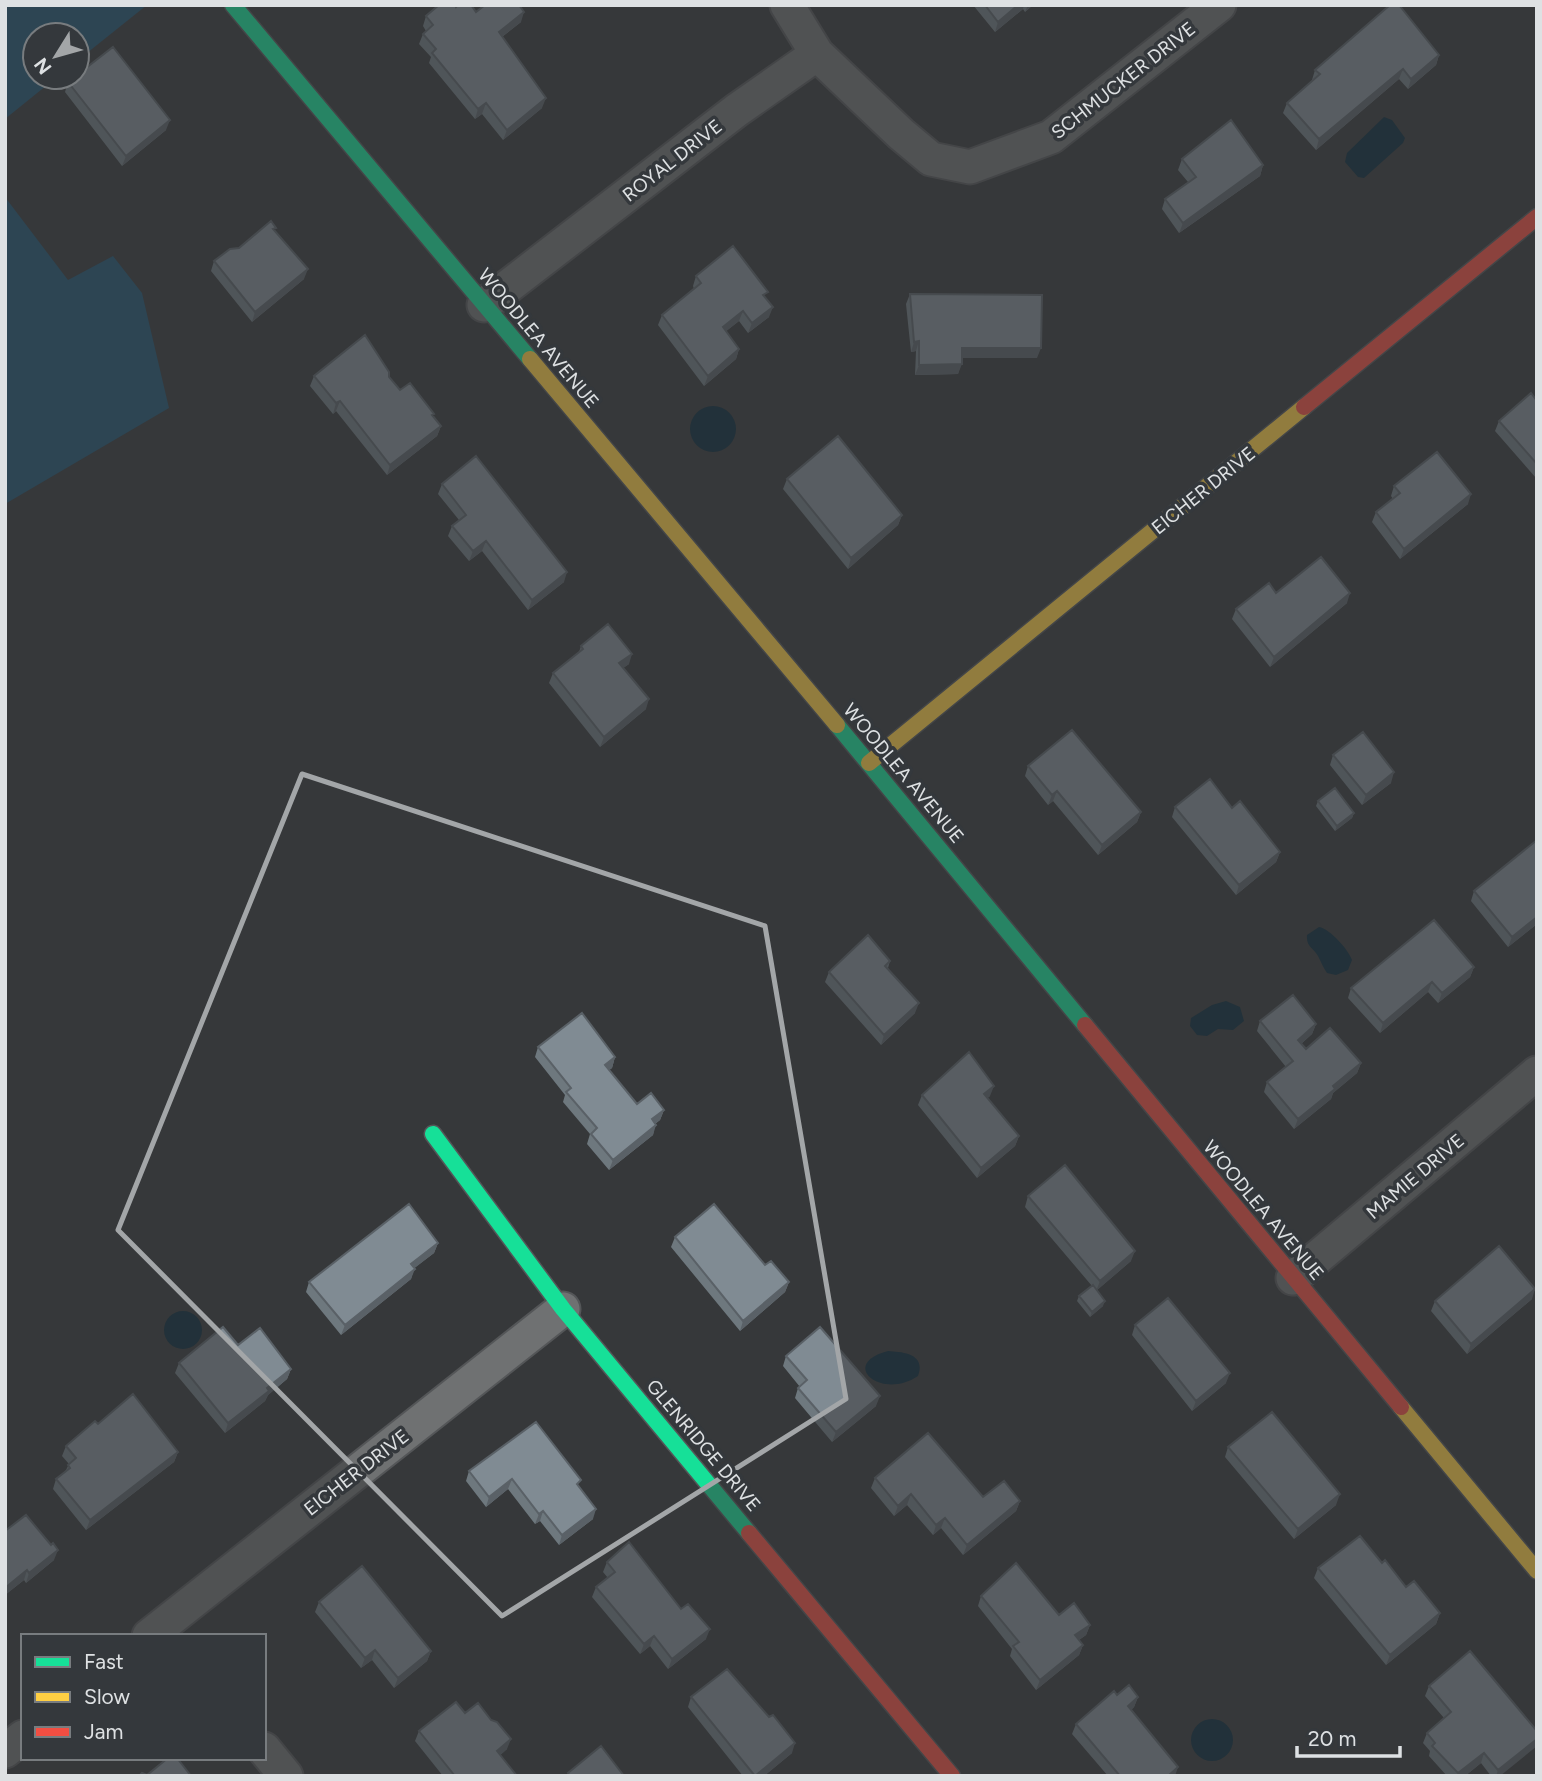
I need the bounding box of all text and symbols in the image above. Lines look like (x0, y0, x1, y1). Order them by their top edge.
street label: SCHMUCKER DRIVE (1047, 17, 1200, 144)
north arrow (21, 21, 91, 91)
text: N (29, 53, 56, 79)
street label: ROYAL DRIVE (618, 114, 727, 206)
street label: WOODLEA AVENUE (473, 264, 604, 413)
street label: EICHER DRIVE (1147, 442, 1260, 539)
street label: WOODLEA AVENUE (838, 699, 969, 848)
street label: MAMIE DRIVE (1362, 1129, 1469, 1224)
street label: WOODLEA AVENUE (1198, 1136, 1329, 1285)
street label: GLENRIDGE DRIVE (642, 1375, 766, 1516)
street label: EICHER DRIVE (299, 1424, 413, 1520)
legend (21, 1634, 266, 1760)
text: Fast (84, 1649, 124, 1674)
text: Slow (84, 1684, 130, 1709)
scale bar (1297, 1714, 1400, 1758)
text: Jam (84, 1719, 123, 1744)
text: 20 m (1308, 1726, 1356, 1751)

